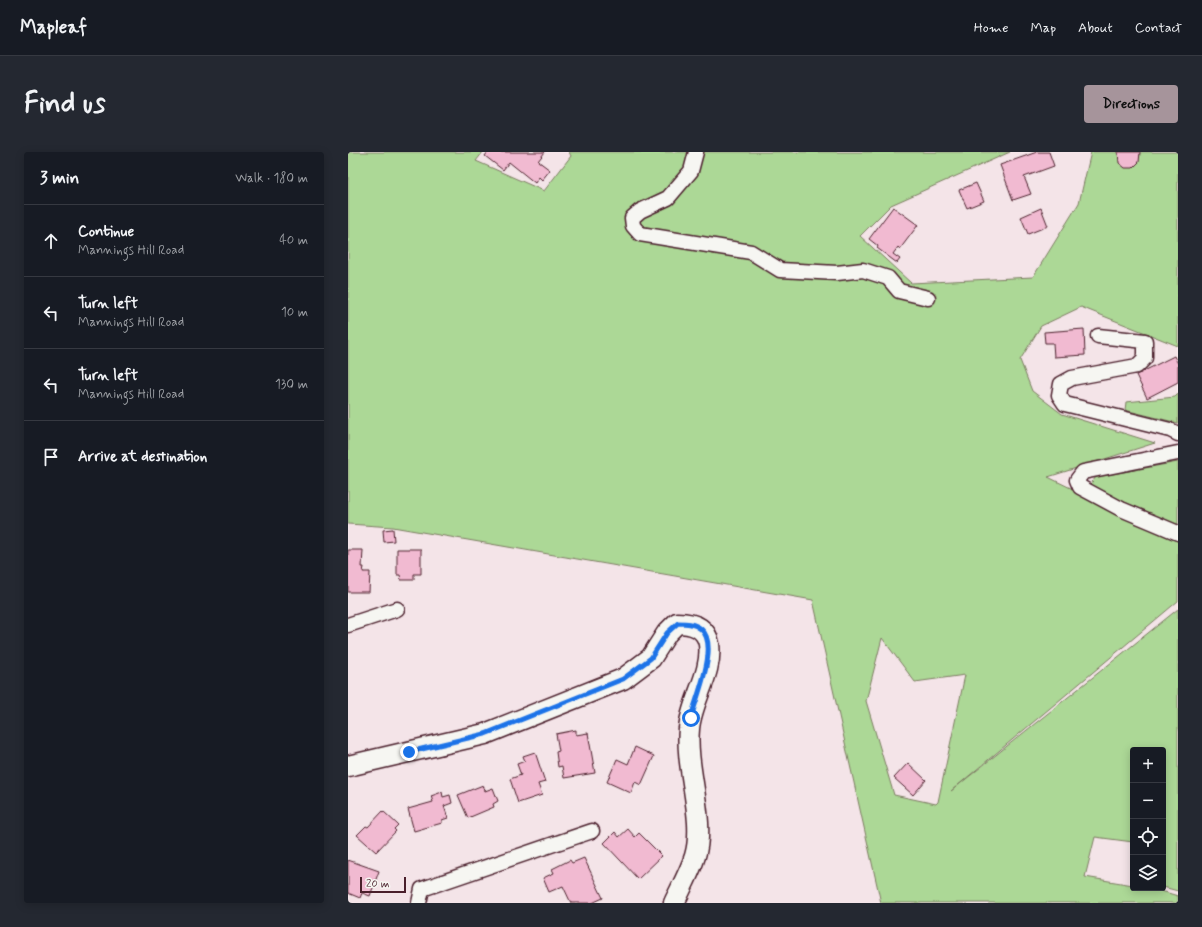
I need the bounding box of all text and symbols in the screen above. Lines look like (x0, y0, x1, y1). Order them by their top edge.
text: Mapleaf (20, 15, 87, 40)
text: Home (974, 19, 1008, 37)
text: Map (1030, 19, 1056, 37)
text: About (1078, 19, 1113, 37)
text: Contact (1135, 19, 1182, 37)
button: Directions (1084, 85, 1178, 123)
text: Find us (24, 86, 105, 123)
text: 3 min (40, 167, 79, 189)
text: Walk · 180 m (235, 170, 308, 187)
text: Continue (78, 222, 134, 242)
icon: ahead (40, 230, 62, 252)
text: 40 m (279, 232, 308, 249)
text: Mannings Hill Road (78, 242, 184, 259)
text: Turn left (78, 294, 138, 314)
icon: left (40, 302, 62, 324)
text: 10 m (281, 304, 308, 321)
text: Mannings Hill Road (78, 314, 184, 331)
text: Turn left (78, 366, 138, 386)
icon: left (40, 374, 62, 396)
text: 130 m (275, 376, 308, 393)
text: Mannings Hill Road (78, 386, 184, 403)
icon: arrive (40, 446, 62, 468)
text: Arrive at destination (78, 447, 207, 467)
route start (682, 709, 700, 727)
route end (400, 743, 418, 761)
map controls (1130, 747, 1166, 891)
button: + (1130, 747, 1166, 783)
button: − (1130, 783, 1166, 819)
button: locate (1130, 819, 1166, 855)
button: layers (1130, 855, 1166, 891)
scale bar (360, 875, 406, 894)
text: 20 m (366, 877, 389, 891)

